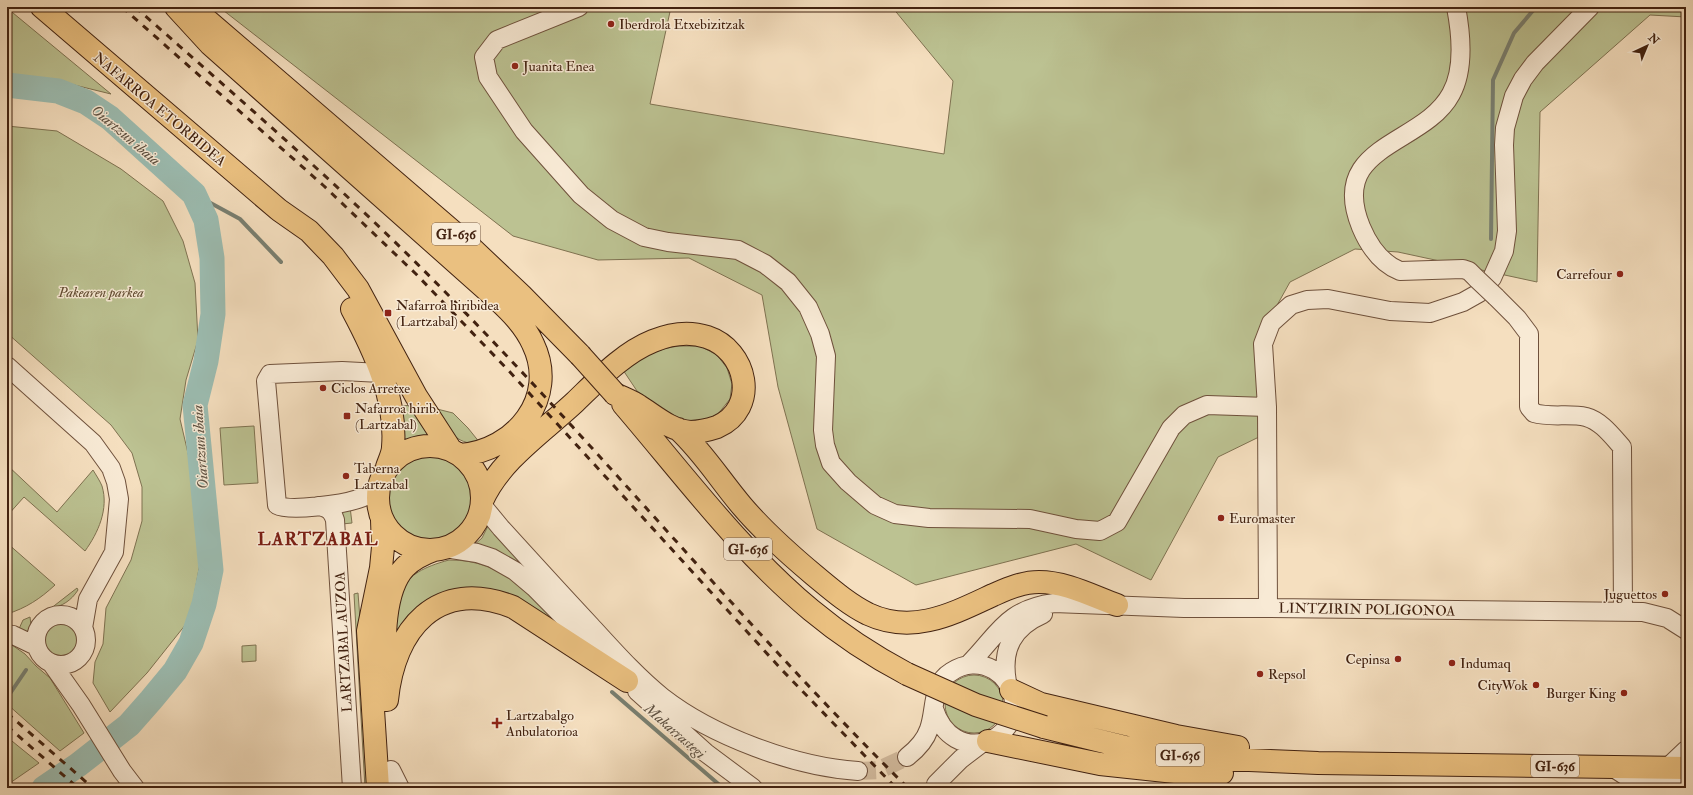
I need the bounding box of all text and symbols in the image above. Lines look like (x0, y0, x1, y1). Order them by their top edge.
place label: Iberdrola Etxebizitzak (619, 16, 745, 33)
marker: Iberdrola Etxebizitzak (606, 19, 616, 29)
north arrow (1627, 26, 1667, 66)
text: N (1645, 30, 1662, 48)
street label: NAFARROA ETORBIDEA (90, 49, 230, 170)
place label: Juanita Enea (522, 58, 595, 75)
marker: Juanita Enea (510, 61, 520, 71)
water label: Oiartzun ibaia (87, 101, 164, 170)
road number: GI-636 (432, 223, 480, 245)
place label: Carrefour (1556, 266, 1613, 283)
marker: Carrefour (1615, 269, 1625, 279)
park label: Pakearen parkea (57, 284, 144, 301)
place label: Nafarroa hiribidea (Lartzabal) (396, 297, 499, 330)
marker: Nafarroa hiribidea (Lartzabal) (383, 308, 393, 318)
place label: Ciclos Arretxe (331, 380, 410, 397)
marker: Ciclos Arretxe (318, 383, 328, 393)
place label: Nafarroa hirib. (Lartzabal) (355, 400, 439, 433)
water label: Oiartzun ibaia (188, 404, 213, 490)
marker: Nafarroa hirib. (Lartzabal) (342, 411, 352, 421)
place label: Taberna Lartzabal (354, 460, 409, 493)
marker: Taberna Lartzabal (341, 471, 351, 481)
place label: Euromaster (1229, 510, 1296, 527)
marker: Euromaster (1216, 513, 1226, 523)
district label: LARTZABAL (258, 528, 378, 551)
road number: GI-636 (724, 538, 772, 560)
street label: LARTZABAL AUZOA (331, 571, 356, 713)
place label: Juguettos (1603, 586, 1657, 603)
marker: Juguettos (1660, 589, 1670, 599)
street label: LINTZIRIN POLIGONOA (1279, 599, 1456, 620)
place label: Cepinsa (1345, 651, 1390, 669)
marker: Cepinsa (1393, 654, 1403, 664)
place label: Indumaq (1460, 655, 1512, 672)
marker: Indumaq (1447, 658, 1457, 668)
place label: Repsol (1268, 666, 1306, 684)
marker: Repsol (1255, 669, 1265, 679)
place label: CityWok (1478, 677, 1528, 695)
marker: CityWok (1531, 680, 1541, 690)
place label: Burger King (1546, 685, 1617, 702)
marker: Burger King (1619, 688, 1629, 698)
water label: Makarrastegi (639, 699, 709, 763)
place label: Lartzabalgo Anbulatorioa (505, 707, 578, 740)
marker: Lartzabalgo Anbulatorioa (491, 717, 503, 729)
road number: GI-636 (1156, 744, 1204, 766)
road number: GI-636 (1531, 755, 1579, 777)

